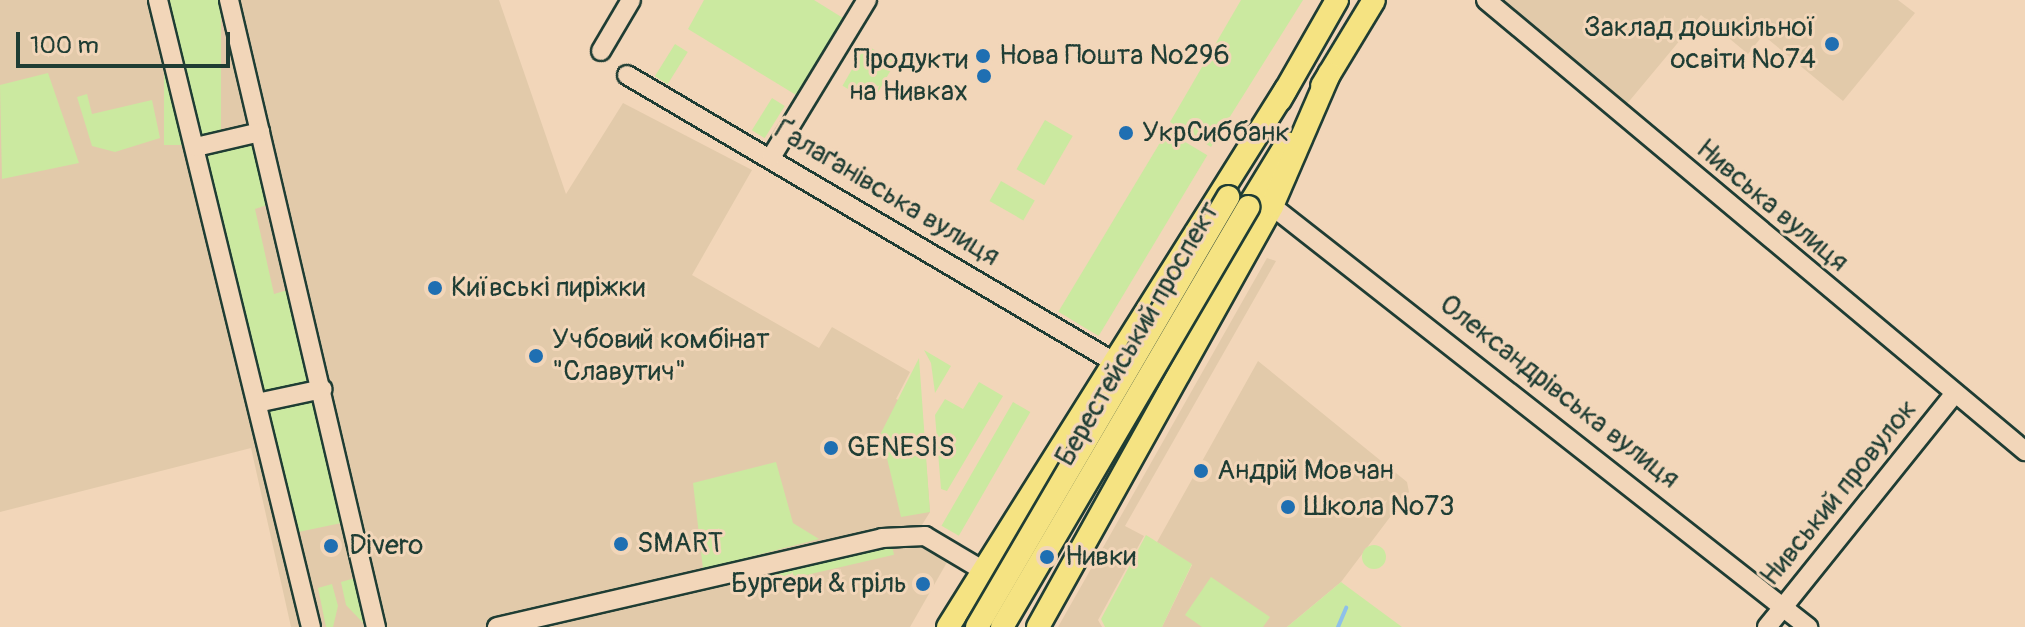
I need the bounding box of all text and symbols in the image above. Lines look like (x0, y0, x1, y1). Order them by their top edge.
place label: Заклад дошкільної освіти №74 (1584, 11, 1816, 77)
scale bar (20, 16, 234, 66)
text: 100 m (30, 31, 99, 60)
marker: Заклад дошкільної освіти №74 (1823, 35, 1841, 53)
place label: Нова Пошта №296 (999, 39, 1230, 73)
place label: Продукти на Нивках (850, 43, 968, 109)
marker: Нова Пошта №296 (974, 47, 992, 65)
marker: Продукти на Нивках (975, 67, 993, 85)
street label: Ґалаґанівська вулиця (767, 112, 1005, 274)
place label: УкрСиббанк (1142, 116, 1290, 150)
marker: УкрСиббанк (1117, 124, 1135, 142)
street label: Нивська вулиця (1689, 133, 1855, 279)
street label: Берестейський проспект (1049, 196, 1227, 472)
place label: Київські пиріжки (451, 271, 645, 305)
marker: Київські пиріжки (426, 279, 444, 297)
street label: Олександрівська вулиця (1432, 288, 1686, 496)
place label: Учбовий комбінат "Славутич" (552, 323, 770, 389)
marker: Учбовий комбінат "Славутич" (527, 347, 545, 365)
street label: Нивський провулок (1754, 393, 1924, 593)
place label: GENESIS (847, 431, 955, 465)
marker: GENESIS (822, 439, 840, 457)
place label: Андрій Мовчан (1217, 454, 1394, 488)
marker: Андрій Мовчан (1192, 462, 1210, 480)
place label: Школа №73 (1304, 490, 1455, 524)
marker: Школа №73 (1279, 498, 1297, 516)
place label: SMART (637, 527, 723, 561)
place label: Divero (349, 529, 423, 563)
marker: Divero (320, 535, 342, 557)
marker: SMART (612, 535, 630, 553)
place label: Нивки (1065, 540, 1136, 574)
marker: Нивки (1036, 546, 1058, 568)
place label: Бургери & гріль (731, 567, 907, 601)
marker: Бургери & гріль (914, 575, 932, 593)

